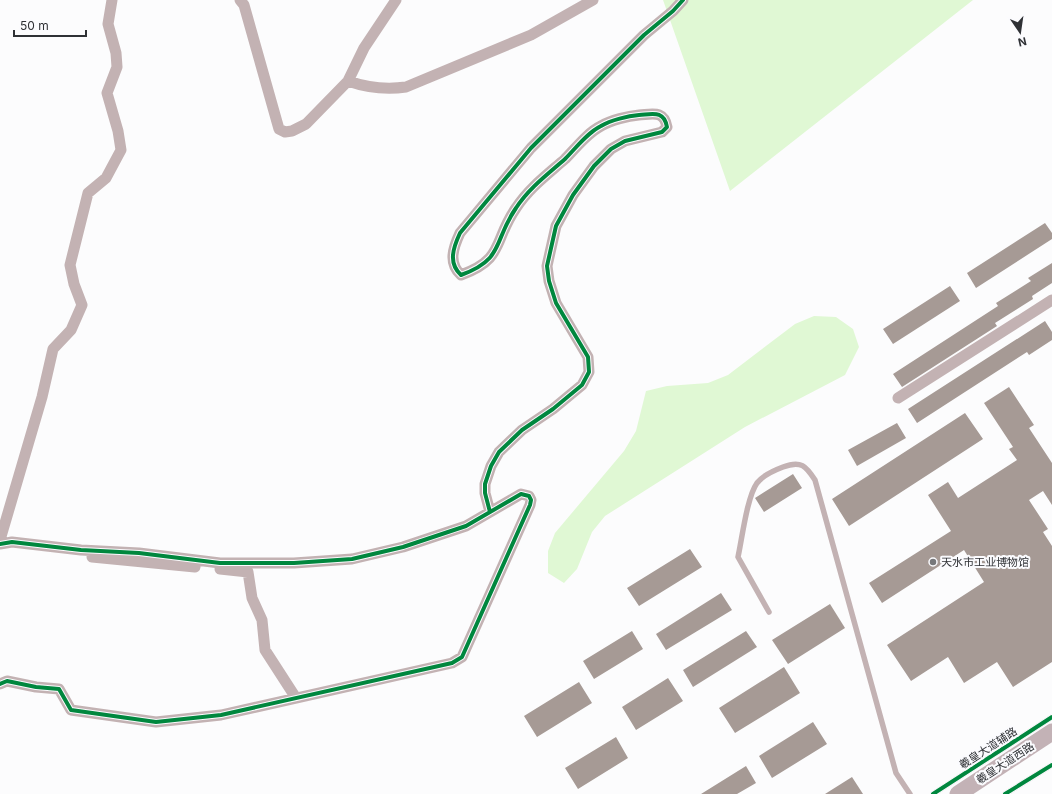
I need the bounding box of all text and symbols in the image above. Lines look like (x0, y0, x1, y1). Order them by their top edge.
scale bar (14, 12, 86, 38)
north arrow (1000, 12, 1040, 52)
text: 50 m (20, 18, 49, 33)
text: N (1017, 34, 1028, 50)
place label: 天水市工业博物馆 (941, 555, 1029, 569)
marker: 天水市工业博物馆 (928, 557, 938, 567)
street label: 羲皇大道辅路 (957, 724, 1019, 772)
street label: 羲皇大道西路 (974, 739, 1036, 787)

